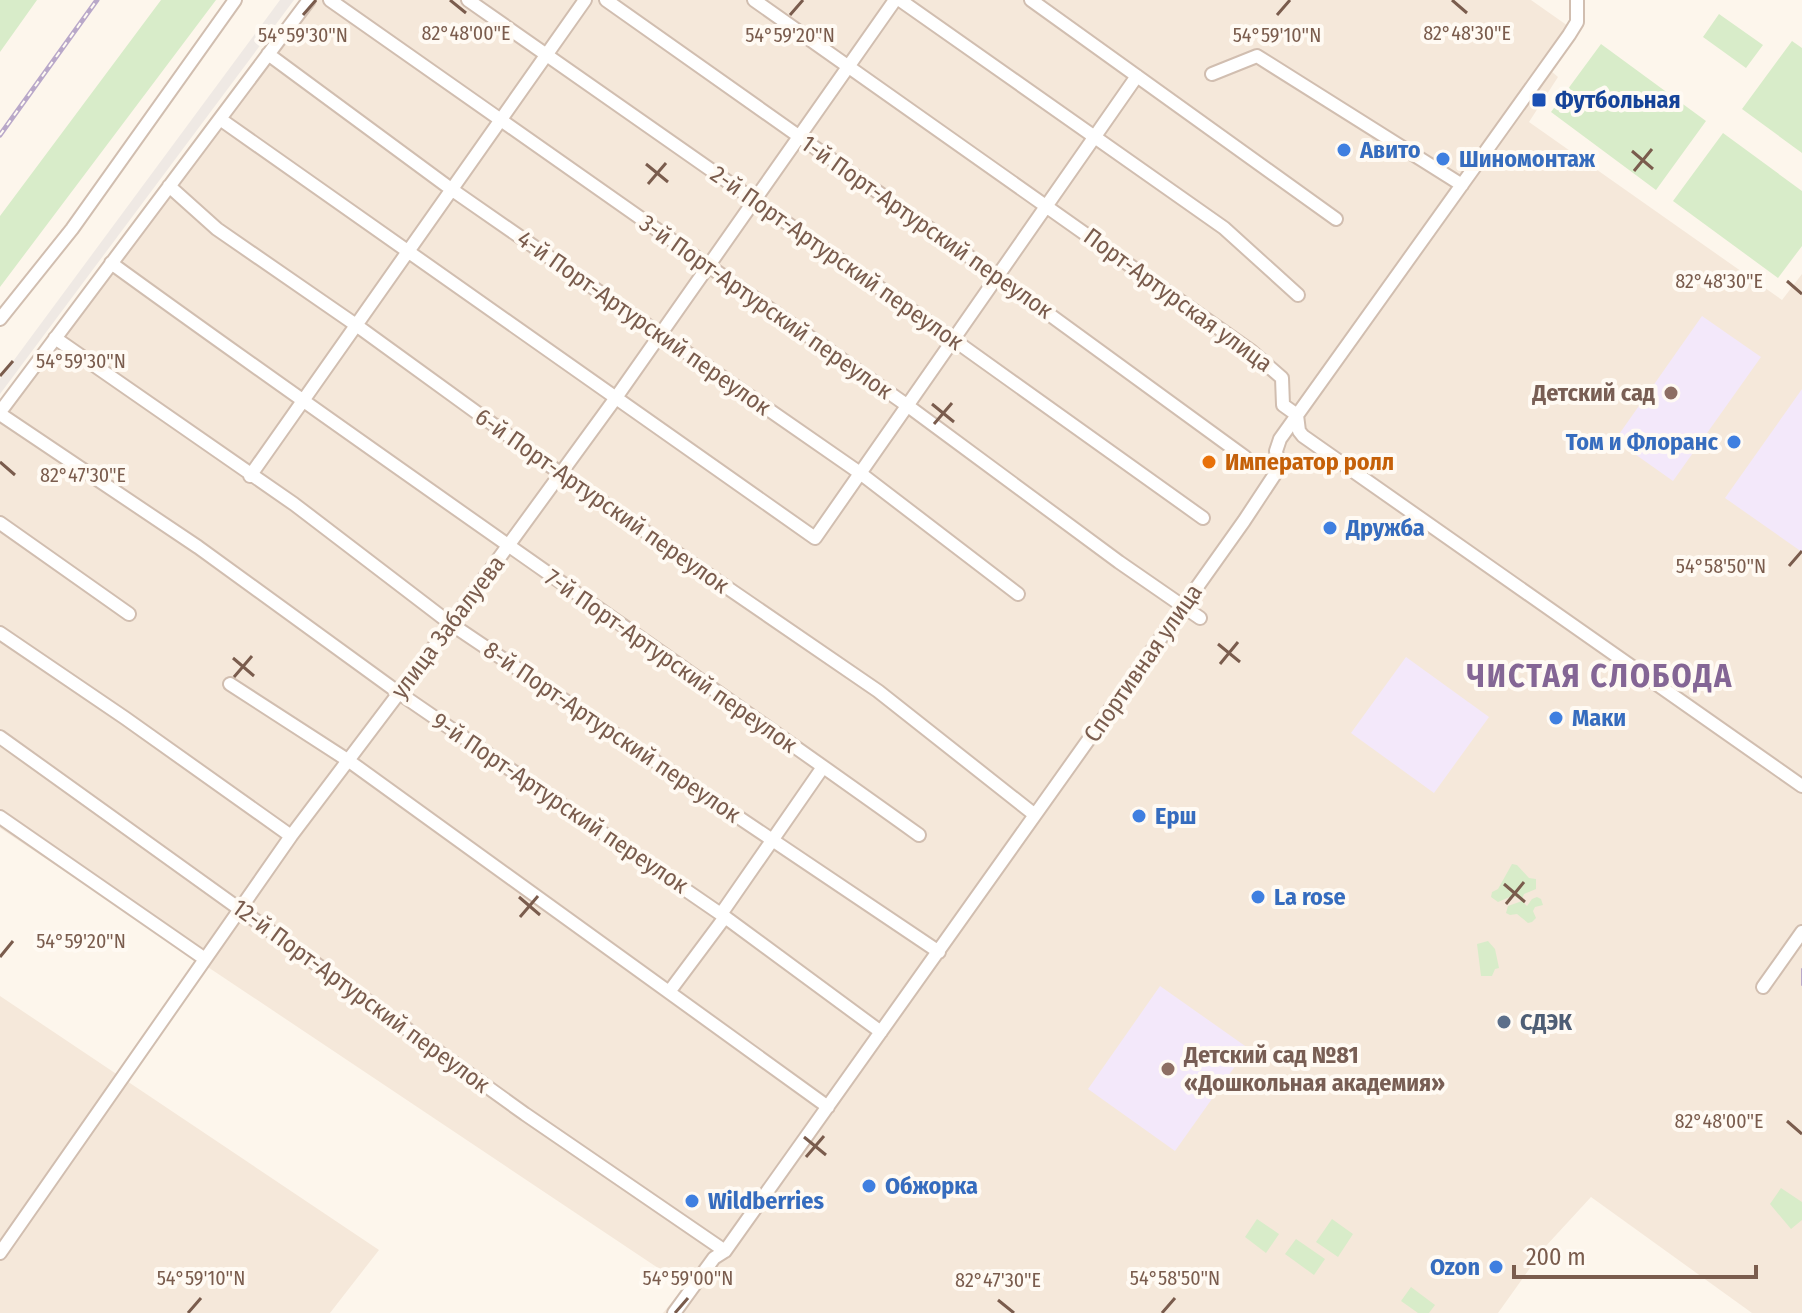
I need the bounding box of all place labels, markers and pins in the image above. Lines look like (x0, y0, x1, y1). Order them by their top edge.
place label: Футбольная (1555, 86, 1681, 114)
marker: Футбольная (1530, 91, 1548, 109)
place label: Авито (1359, 136, 1421, 164)
marker: Авито (1335, 141, 1353, 159)
place label: Шиномонтаж (1459, 145, 1596, 173)
marker: Шиномонтаж (1434, 150, 1452, 168)
place label: Детский сад (1531, 379, 1655, 407)
marker: Детский сад (1662, 384, 1680, 402)
place label: Том и Флоранс (1566, 428, 1719, 456)
marker: Том и Флоранс (1725, 433, 1743, 451)
place label: Император ролл (1225, 448, 1394, 476)
marker: Император ролл (1200, 453, 1218, 471)
place label: Дружба (1345, 514, 1425, 542)
marker: Дружба (1321, 519, 1339, 537)
place label: Маки (1572, 704, 1626, 732)
marker: Маки (1547, 709, 1565, 727)
place label: Ерш (1155, 802, 1196, 830)
marker: Ерш (1130, 807, 1148, 825)
place label: La rose (1274, 883, 1346, 911)
marker: La rose (1249, 888, 1267, 906)
place label: СДЭК (1520, 1008, 1572, 1036)
marker: СДЭК (1495, 1013, 1513, 1031)
place label: Детский сад №81 «Дошкольная академия» (1183, 1041, 1445, 1097)
marker: Детский сад №81 «Дошкольная академия» (1159, 1060, 1177, 1078)
place label: Обжорка (885, 1172, 978, 1200)
marker: Обжорка (860, 1177, 878, 1195)
place label: Wildberries (708, 1187, 824, 1215)
marker: Wildberries (683, 1192, 701, 1210)
place label: Ozon (1430, 1253, 1480, 1281)
marker: Ozon (1487, 1258, 1505, 1276)

